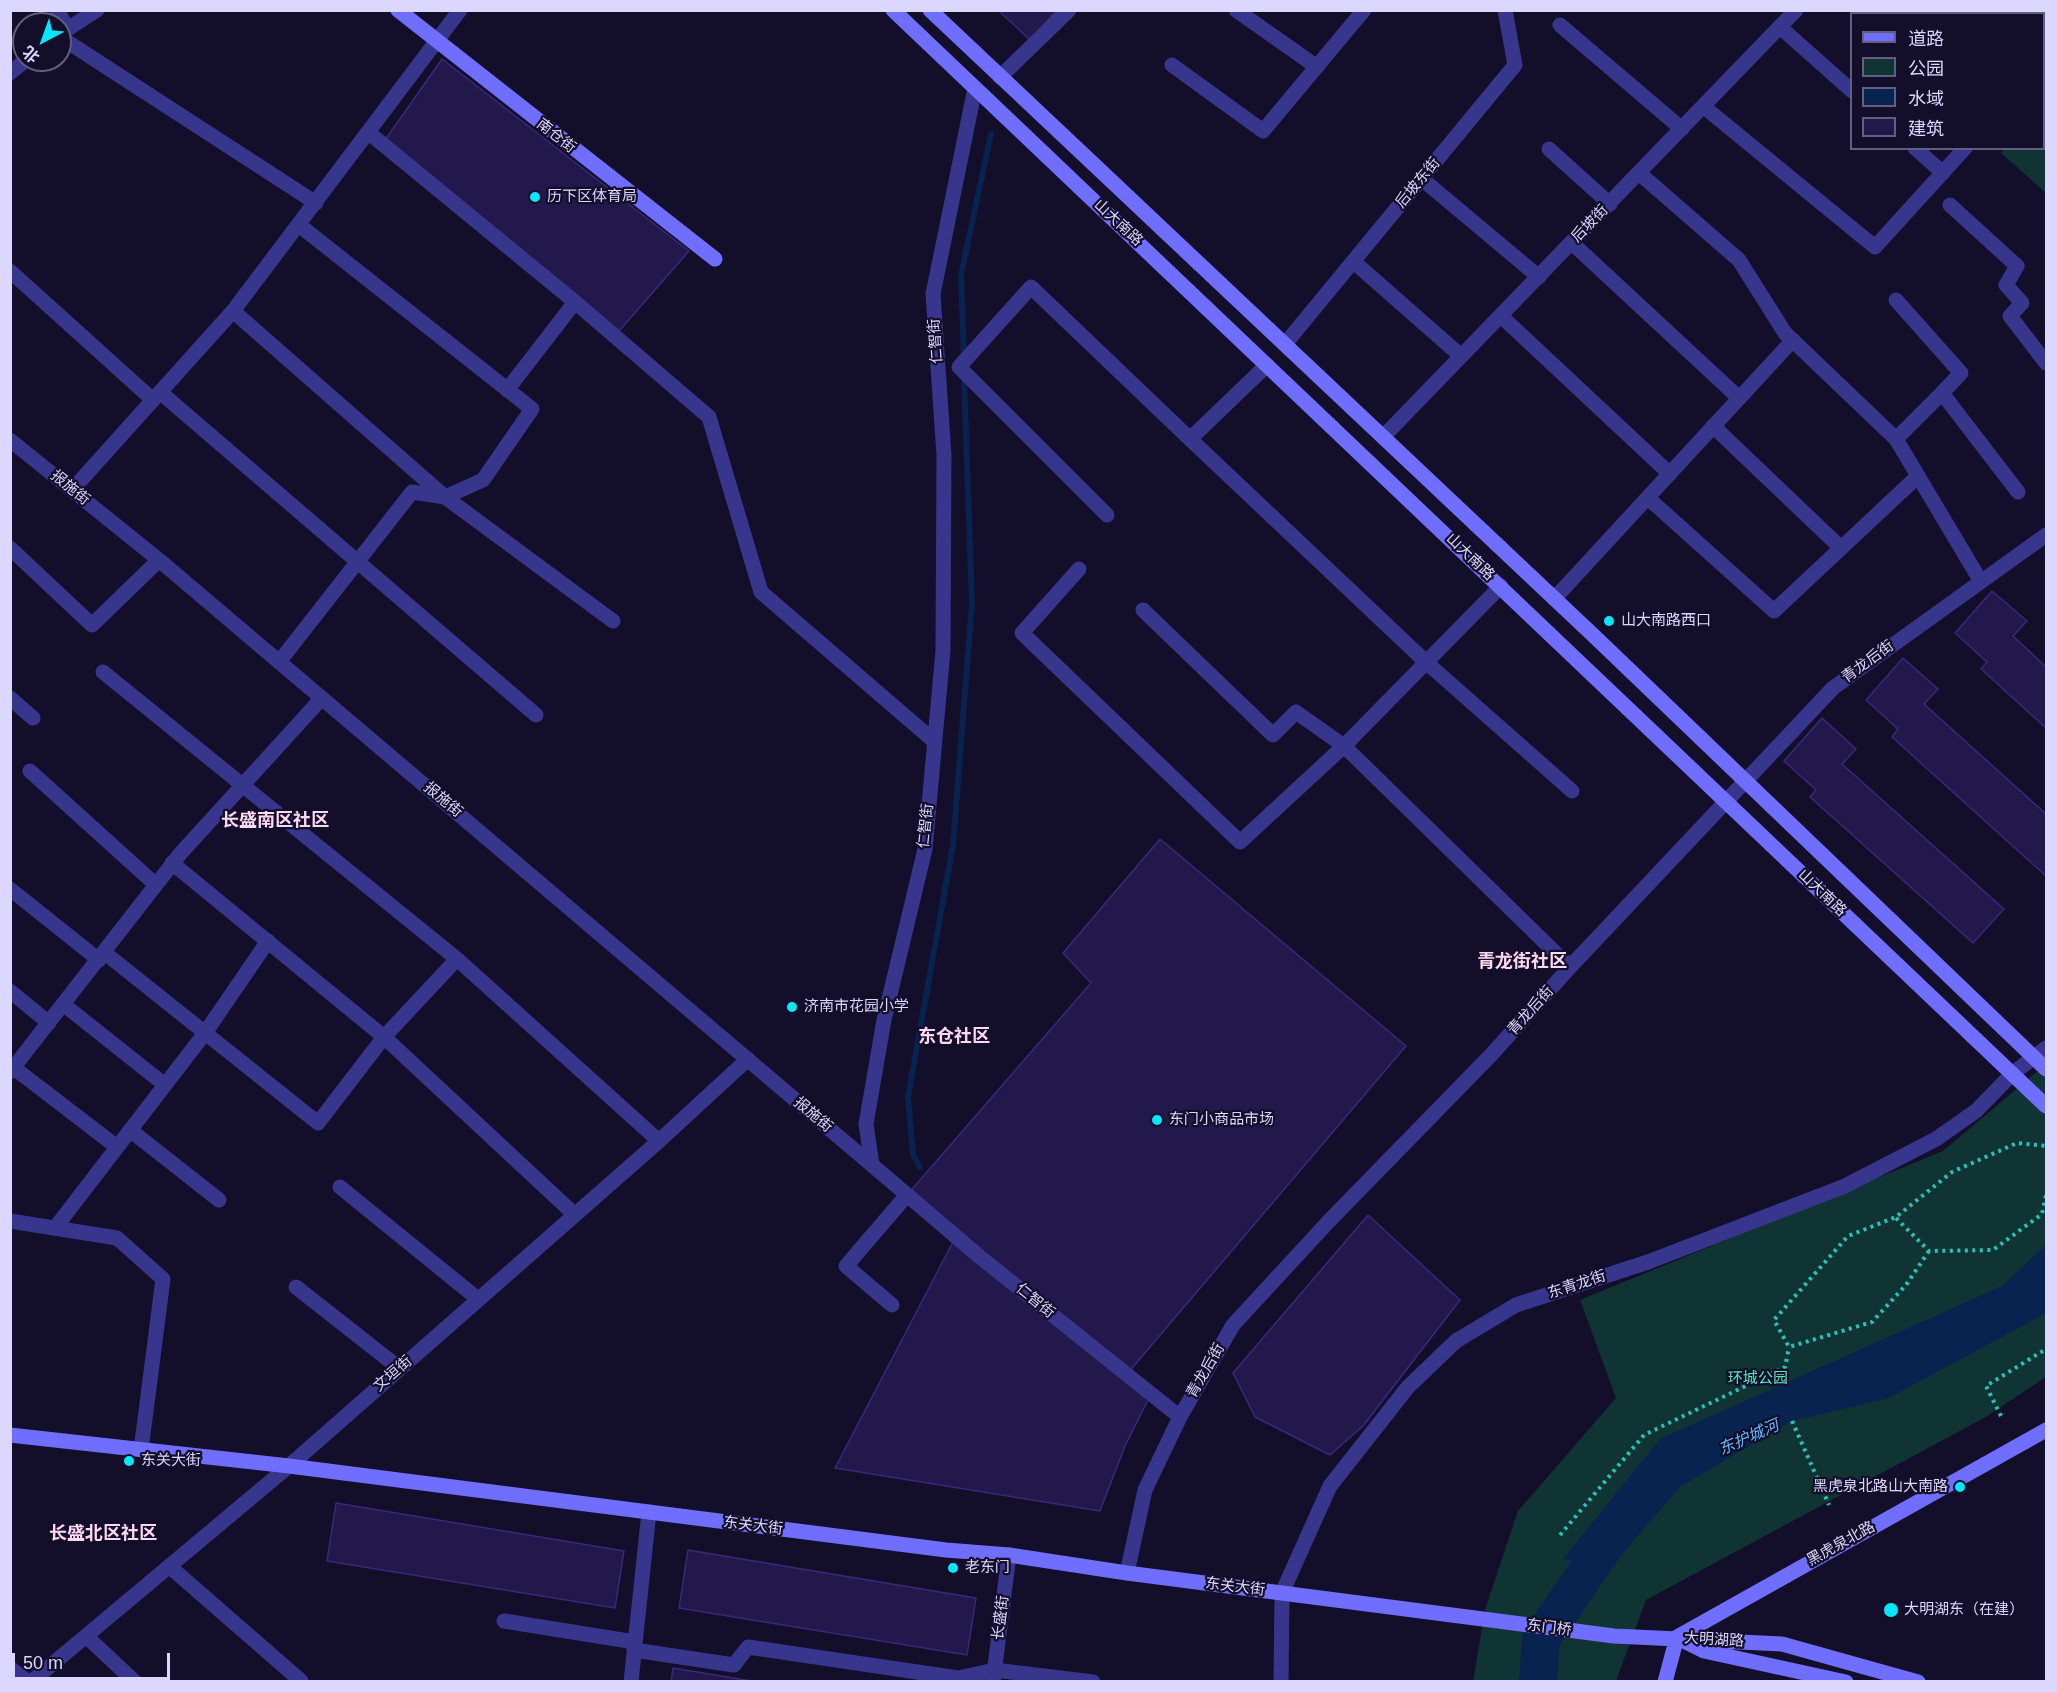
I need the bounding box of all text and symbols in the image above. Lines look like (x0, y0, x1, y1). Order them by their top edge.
north arrow (12, 12, 72, 72)
legend (1850, 12, 2045, 150)
text: 道路 (1908, 29, 1944, 49)
text: 北 (20, 43, 43, 66)
text: 公园 (1908, 59, 1944, 79)
text: 水域 (1908, 89, 1944, 109)
street label: 南仓街 (533, 115, 579, 157)
text: 建筑 (1908, 119, 1944, 139)
street label: 后坡东街 (1392, 154, 1444, 212)
place label: 历下区体育局 (547, 188, 637, 206)
marker: 历下区体育局 (528, 190, 542, 204)
street label: 山大南路 (1090, 196, 1146, 250)
street label: 后坡街 (1568, 202, 1612, 246)
street label: 仁智街 (925, 318, 947, 364)
street label: 报施街 (47, 467, 93, 509)
street label: 山大南路 (1442, 530, 1498, 584)
place label: 山大南路西口 (1621, 612, 1711, 630)
marker: 山大南路西口 (1602, 614, 1616, 628)
street label: 青龙后街 (1838, 637, 1898, 687)
street label: 报施街 (420, 779, 466, 821)
street label: 仁智街 (915, 803, 937, 849)
district label: 长盛南区社区 (221, 810, 329, 832)
street label: 山大南路 (1794, 866, 1850, 920)
district label: 青龙街社区 (1477, 951, 1567, 973)
street label: 青龙后街 (1504, 983, 1558, 1039)
place label: 济南市花园小学 (804, 998, 909, 1016)
marker: 济南市花园小学 (785, 1000, 799, 1014)
district label: 东仓社区 (918, 1026, 990, 1048)
street label: 报施街 (790, 1094, 836, 1136)
place label: 东门小商品市场 (1169, 1111, 1274, 1129)
marker: 东门小商品市场 (1150, 1113, 1164, 1127)
street label: 东青龙街 (1546, 1267, 1608, 1303)
street label: 仁智街 (1012, 1280, 1058, 1322)
street label: 青龙后街 (1183, 1341, 1229, 1401)
street label: 文垣街 (370, 1352, 416, 1396)
park label: 环城公园 (1728, 1370, 1788, 1388)
water label: 东护城河 (1716, 1416, 1782, 1460)
place label: 东关大街 (141, 1452, 201, 1470)
marker: 东关大街 (122, 1454, 136, 1468)
place label: 黑虎泉北路山大南路 (1813, 1478, 1948, 1496)
marker: 黑虎泉北路山大南路 (1953, 1480, 1967, 1494)
street label: 东关大街 (722, 1513, 784, 1539)
street label: 黑虎泉北路 (1804, 1518, 1878, 1570)
district label: 长盛北区社区 (49, 1523, 157, 1545)
place label: 老东门 (965, 1559, 1010, 1577)
marker: 老东门 (946, 1561, 960, 1575)
street label: 东关大街 (1204, 1574, 1266, 1600)
street label: 长盛街 (989, 1595, 1013, 1641)
marker: 大明湖东（在建） (1882, 1601, 1900, 1619)
place label: 大明湖东（在建） (1904, 1601, 2024, 1619)
street label: 东门桥 (1526, 1616, 1572, 1640)
street label: 大明湖路 (1684, 1629, 1744, 1651)
scale bar (15, 1641, 172, 1679)
text: 50 m (23, 1653, 63, 1673)

